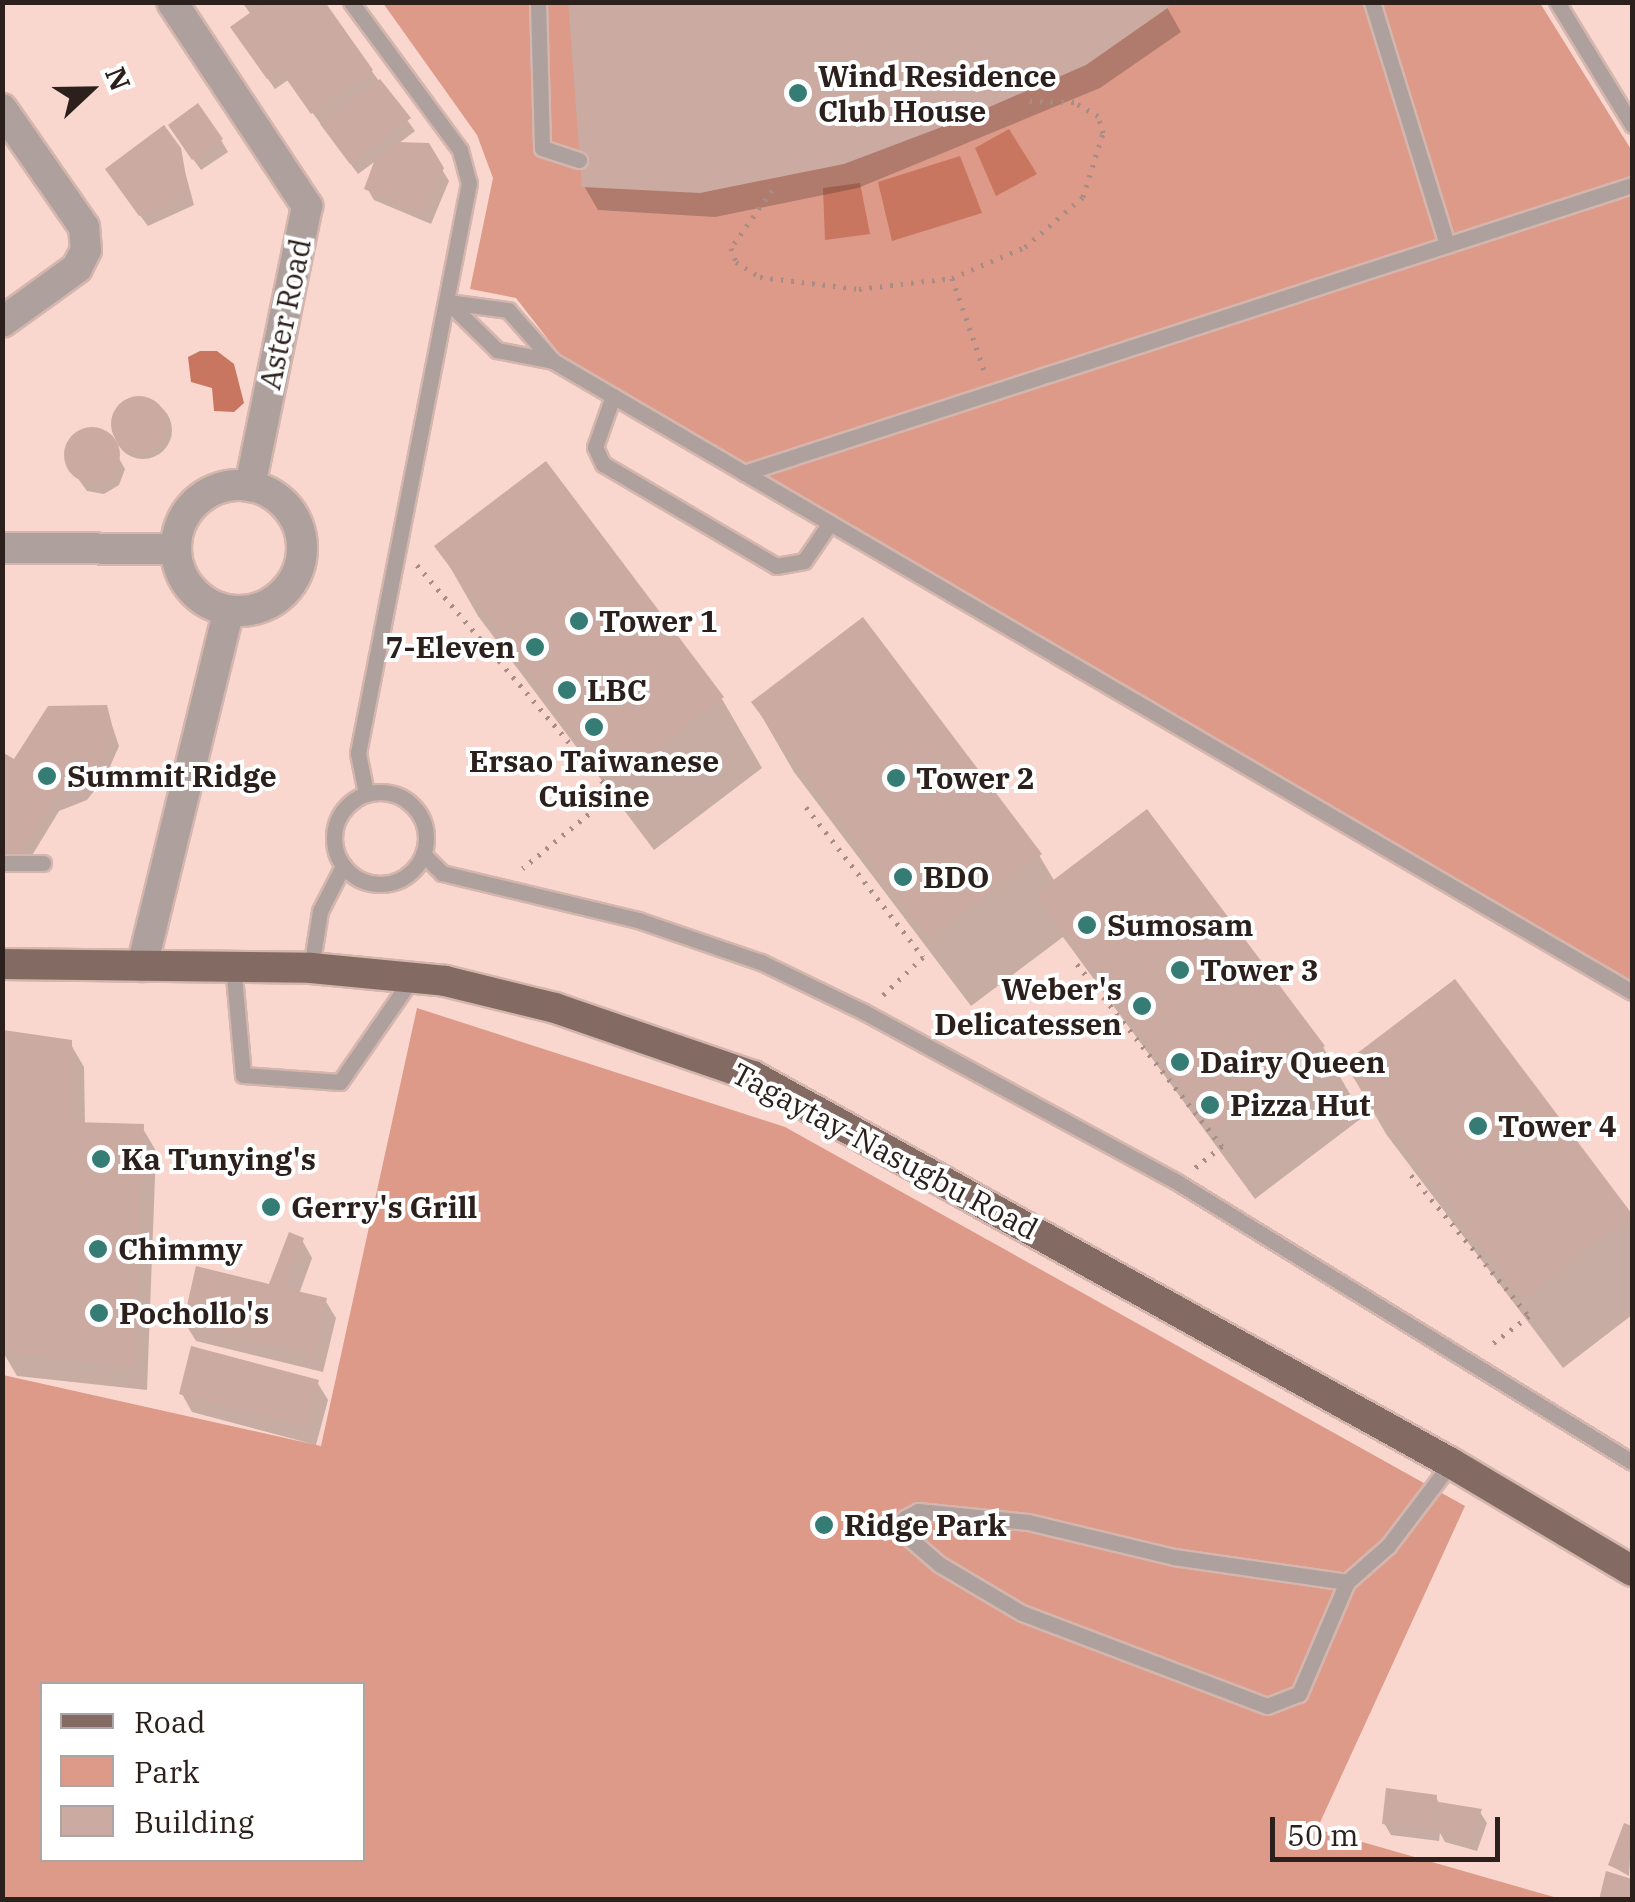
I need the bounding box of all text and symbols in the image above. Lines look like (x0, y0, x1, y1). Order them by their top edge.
north arrow (40, 40, 140, 140)
place label: Wind Residence Club House (818, 58, 1056, 128)
text: N (97, 61, 140, 96)
marker: Wind Residence Club House (787, 82, 809, 104)
street label: Aster Road (251, 235, 319, 393)
place label: Tower 1 (599, 603, 718, 639)
marker: Tower 1 (568, 610, 590, 632)
place label: 7-Eleven (386, 629, 515, 665)
marker: 7-Eleven (524, 636, 546, 658)
place label: LBC (587, 672, 647, 708)
marker: LBC (556, 679, 578, 701)
marker: Ersao Taiwanese Cuisine (583, 716, 605, 738)
place label: Ersao Taiwanese Cuisine (469, 743, 719, 814)
place label: Summit Ridge (67, 758, 277, 794)
place label: Tower 2 (916, 760, 1035, 796)
marker: Summit Ridge (36, 765, 58, 787)
marker: Tower 2 (885, 767, 907, 789)
place label: BDO (923, 859, 990, 895)
marker: BDO (892, 866, 914, 888)
place label: Sumosam (1107, 907, 1253, 943)
marker: Sumosam (1076, 914, 1098, 936)
place label: Tower 3 (1200, 952, 1319, 988)
marker: Tower 3 (1169, 959, 1191, 981)
place label: Weber's Delicatessen (934, 971, 1122, 1042)
marker: Weber's Delicatessen (1131, 995, 1153, 1017)
place label: Dairy Queen (1200, 1044, 1386, 1080)
marker: Dairy Queen (1169, 1051, 1191, 1073)
street label: Tagaytay-Nasugbu Road (726, 1055, 1044, 1247)
place label: Pizza Hut (1230, 1087, 1370, 1123)
marker: Pizza Hut (1199, 1094, 1221, 1116)
place label: Tower 4 (1498, 1108, 1617, 1144)
marker: Tower 4 (1467, 1115, 1489, 1137)
place label: Ka Tunying's (121, 1141, 316, 1177)
marker: Ka Tunying's (90, 1148, 112, 1170)
place label: Gerry's Grill (291, 1189, 477, 1225)
marker: Gerry's Grill (260, 1196, 282, 1218)
place label: Chimmy (118, 1231, 243, 1267)
marker: Chimmy (87, 1238, 109, 1260)
place label: Pochollo's (119, 1295, 269, 1331)
marker: Pochollo's (88, 1302, 110, 1324)
place label: Ridge Park (844, 1507, 1006, 1543)
marker: Ridge Park (813, 1514, 835, 1536)
legend (40, 1682, 365, 1862)
text: Road (134, 1702, 206, 1741)
text: Park (134, 1752, 200, 1791)
scale bar (1275, 1797, 1505, 1859)
text: Building (134, 1802, 254, 1841)
text: 50 m (1287, 1815, 1359, 1854)

